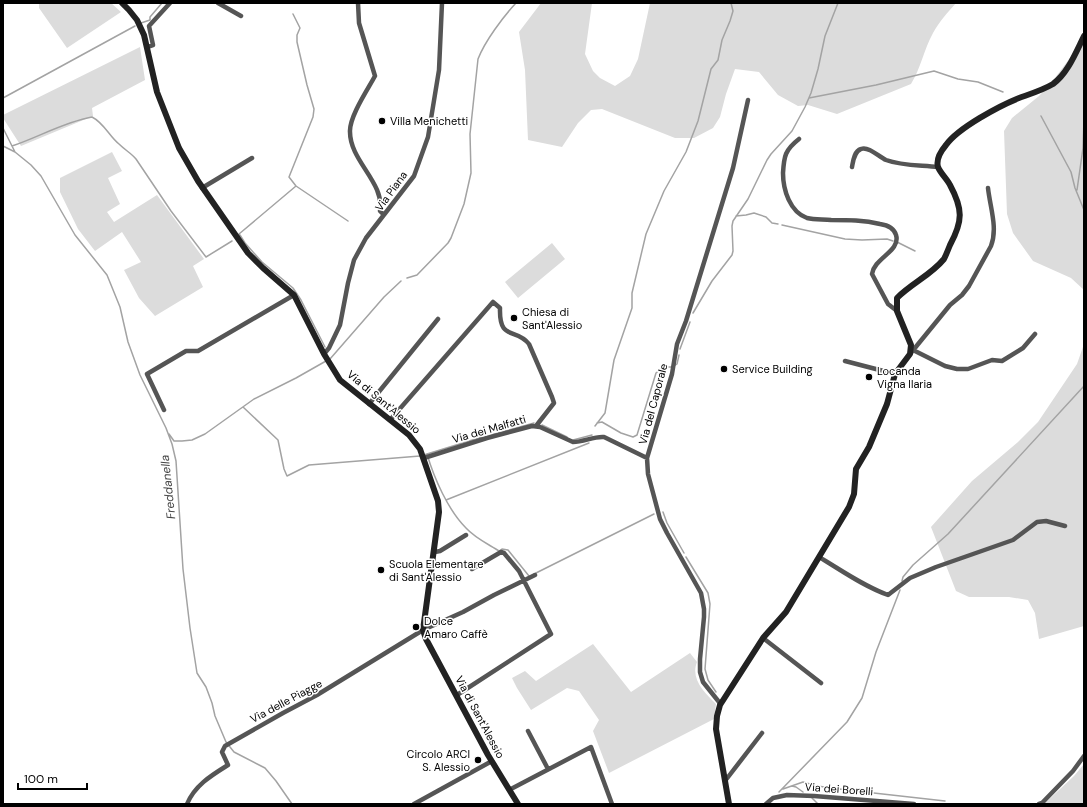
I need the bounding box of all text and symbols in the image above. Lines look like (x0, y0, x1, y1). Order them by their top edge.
place label: Villa Menichetti (390, 114, 468, 128)
marker: Villa Menichetti (377, 116, 387, 126)
street label: Via Piana (372, 168, 410, 214)
place label: Chiesa di Sant'Alessio (522, 305, 582, 332)
marker: Chiesa di Sant'Alessio (509, 313, 519, 323)
street label: Via del Caporale (635, 362, 671, 446)
place label: Service Building (732, 362, 813, 376)
marker: Service Building (719, 364, 729, 374)
place label: Locanda Vigna Ilaria (877, 364, 932, 391)
street label: Via di Sant'Alessio (344, 367, 424, 437)
marker: Locanda Vigna Ilaria (864, 372, 874, 382)
street label: Via dei Malfatti (451, 412, 527, 446)
water label: Freddanella (157, 454, 179, 520)
place label: Scuola Elementare di Sant'Alessio (389, 557, 484, 584)
marker: Scuola Elementare di Sant'Alessio (376, 565, 386, 575)
place label: Dolce Amaro Caffè (424, 614, 488, 641)
marker: Dolce Amaro Caffè (411, 622, 421, 632)
street label: Via di Sant'Alessio (452, 673, 508, 761)
street label: Via delle Piagge (248, 676, 324, 726)
place label: Circolo ARCI S. Alessio (407, 747, 470, 774)
marker: Circolo ARCI S. Alessio (473, 755, 483, 765)
scale bar (18, 765, 87, 791)
text: 100 m (24, 771, 58, 787)
street label: Via dei Borelli (804, 780, 874, 798)

